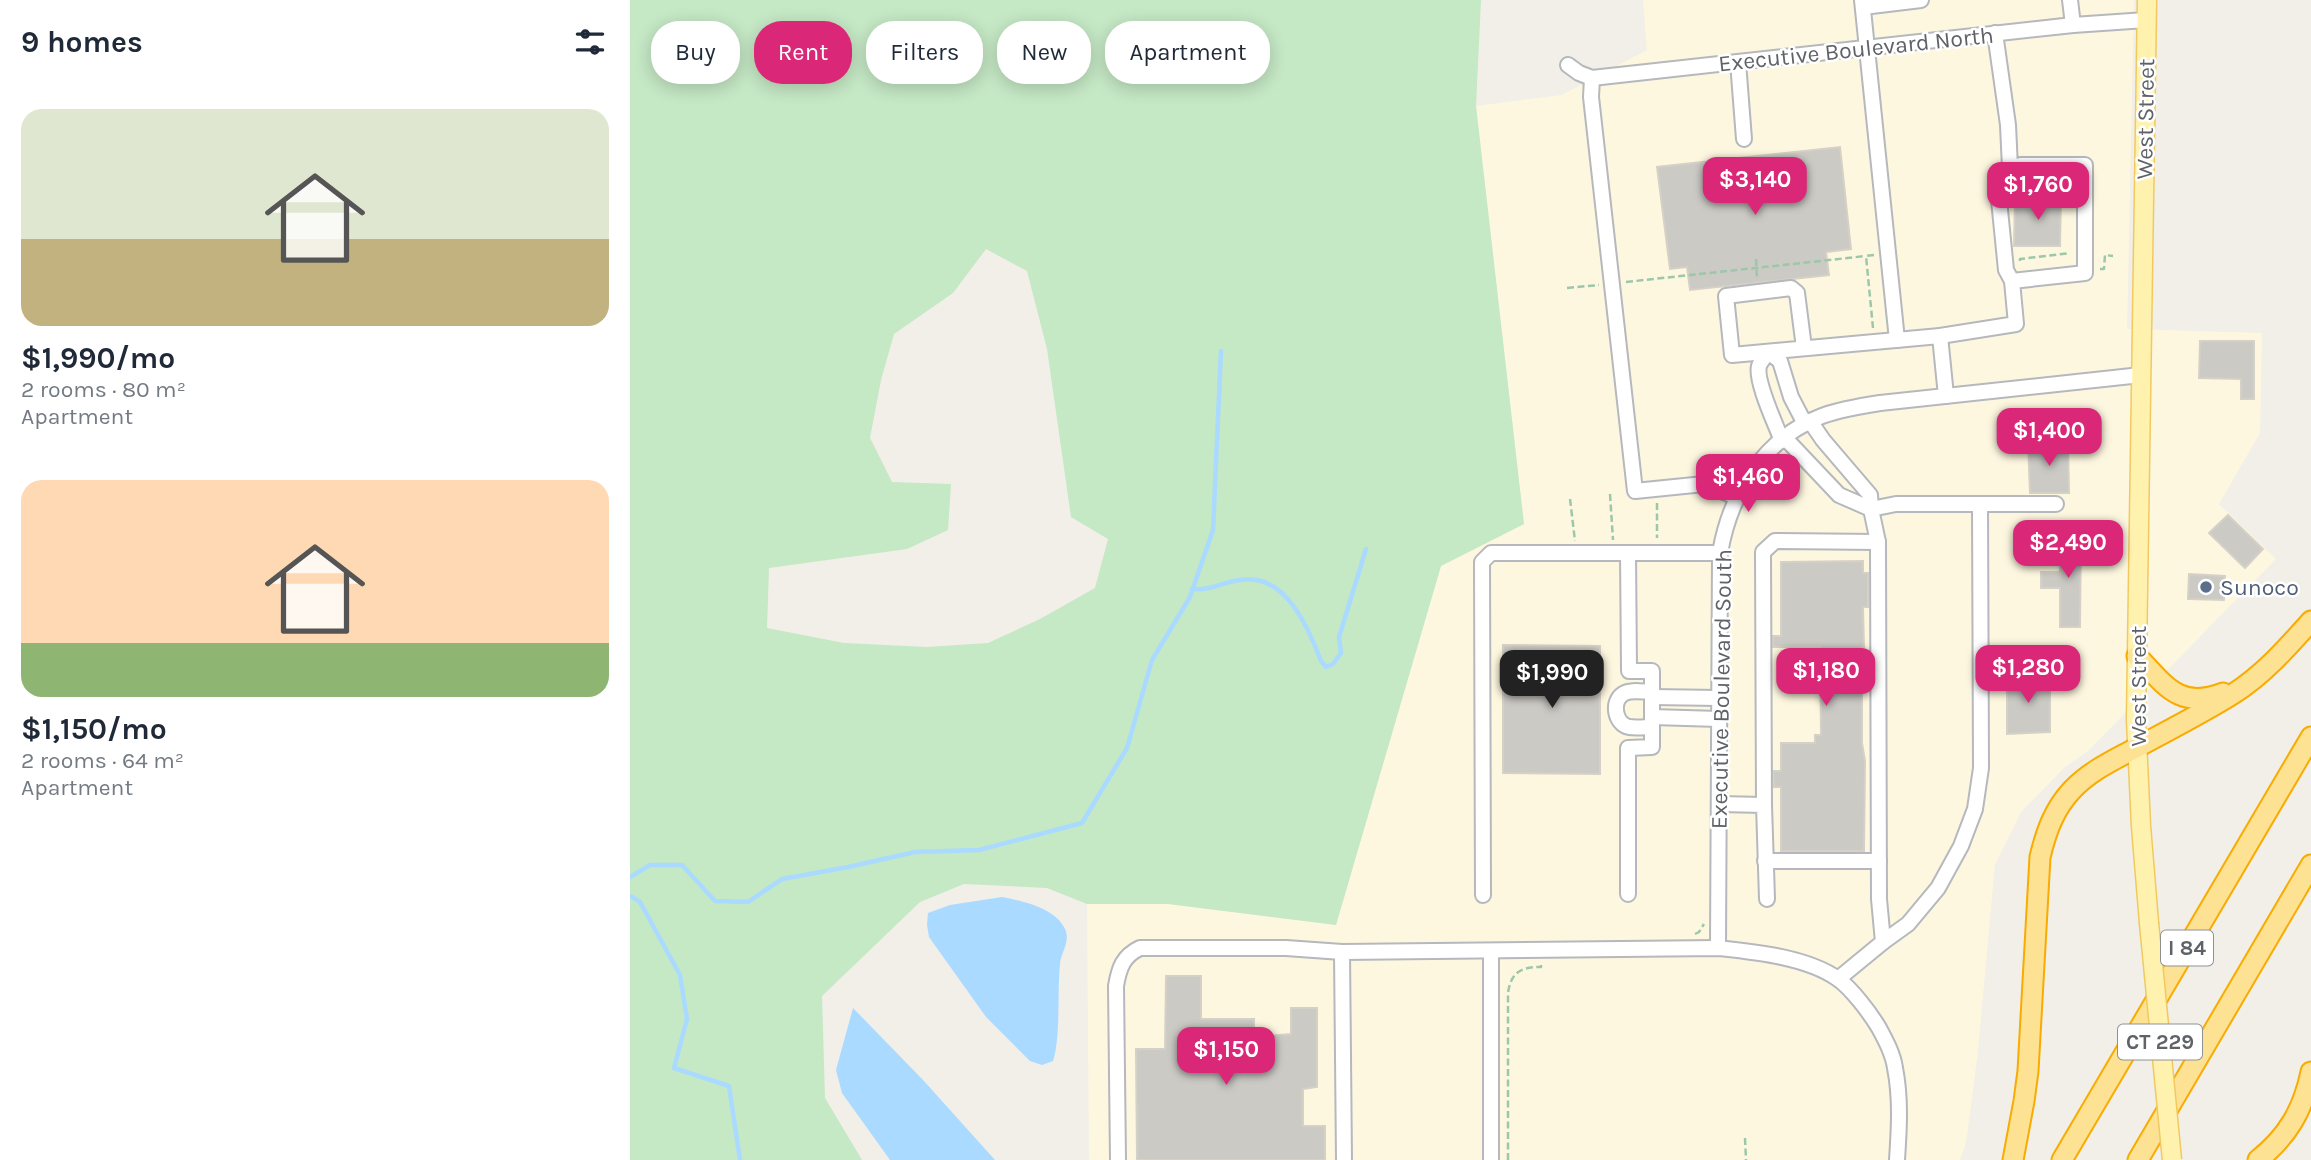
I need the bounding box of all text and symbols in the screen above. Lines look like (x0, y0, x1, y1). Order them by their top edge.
chip: Buy (651, 21, 740, 84)
chip: Rent (754, 21, 852, 84)
chip: Filters (866, 21, 983, 84)
chip: New (997, 21, 1091, 84)
chip: Apartment (1105, 21, 1270, 84)
street label: Executive Boulevard North (1717, 22, 1995, 77)
icon: filters (571, 23, 609, 61)
text: 9 homes (21, 24, 143, 60)
street label: West Street (2131, 58, 2160, 180)
icon: home (252, 155, 378, 281)
pin: $3,140 (1698, 158, 1812, 217)
pin: $1,760 (1981, 162, 2095, 222)
text: $3,140 (1719, 166, 1791, 193)
text: $1,760 (2003, 171, 2073, 198)
text: $1,990/mo (21, 340, 175, 376)
text: 2 rooms · 80 m² (21, 376, 186, 403)
text: Apartment (21, 403, 133, 430)
pin: $1,400 (1992, 408, 2106, 468)
text: $1,400 (2013, 417, 2085, 444)
pin: $1,460 (1691, 454, 1805, 514)
text: $1,460 (1712, 463, 1784, 490)
pin: $2,490 (2011, 520, 2125, 580)
icon: home (252, 526, 378, 652)
text: $2,490 (2029, 529, 2107, 556)
street label: Executive Boulevard South (1706, 549, 1737, 829)
place label: Sunoco (2220, 574, 2299, 601)
marker: Sunoco (2198, 579, 2214, 595)
street label: West Street (2125, 625, 2152, 746)
pin: $1,280 (1971, 646, 2085, 705)
pin: $1,180 (1769, 648, 1883, 708)
pin: $1,990 (1495, 650, 1609, 710)
text: $1,280 (1991, 654, 2065, 681)
text: $1,180 (1792, 657, 1860, 684)
text: $1,990 (1516, 659, 1588, 686)
text: $1,150/mo (21, 711, 167, 747)
text: 2 rooms · 64 m² (21, 747, 184, 774)
text: Apartment (21, 774, 133, 801)
road number: I 84 (2161, 930, 2213, 965)
road number: CT 229 (2118, 1024, 2202, 1060)
pin: $1,150 (1169, 1028, 1283, 1087)
text: $1,150 (1193, 1036, 1259, 1063)

